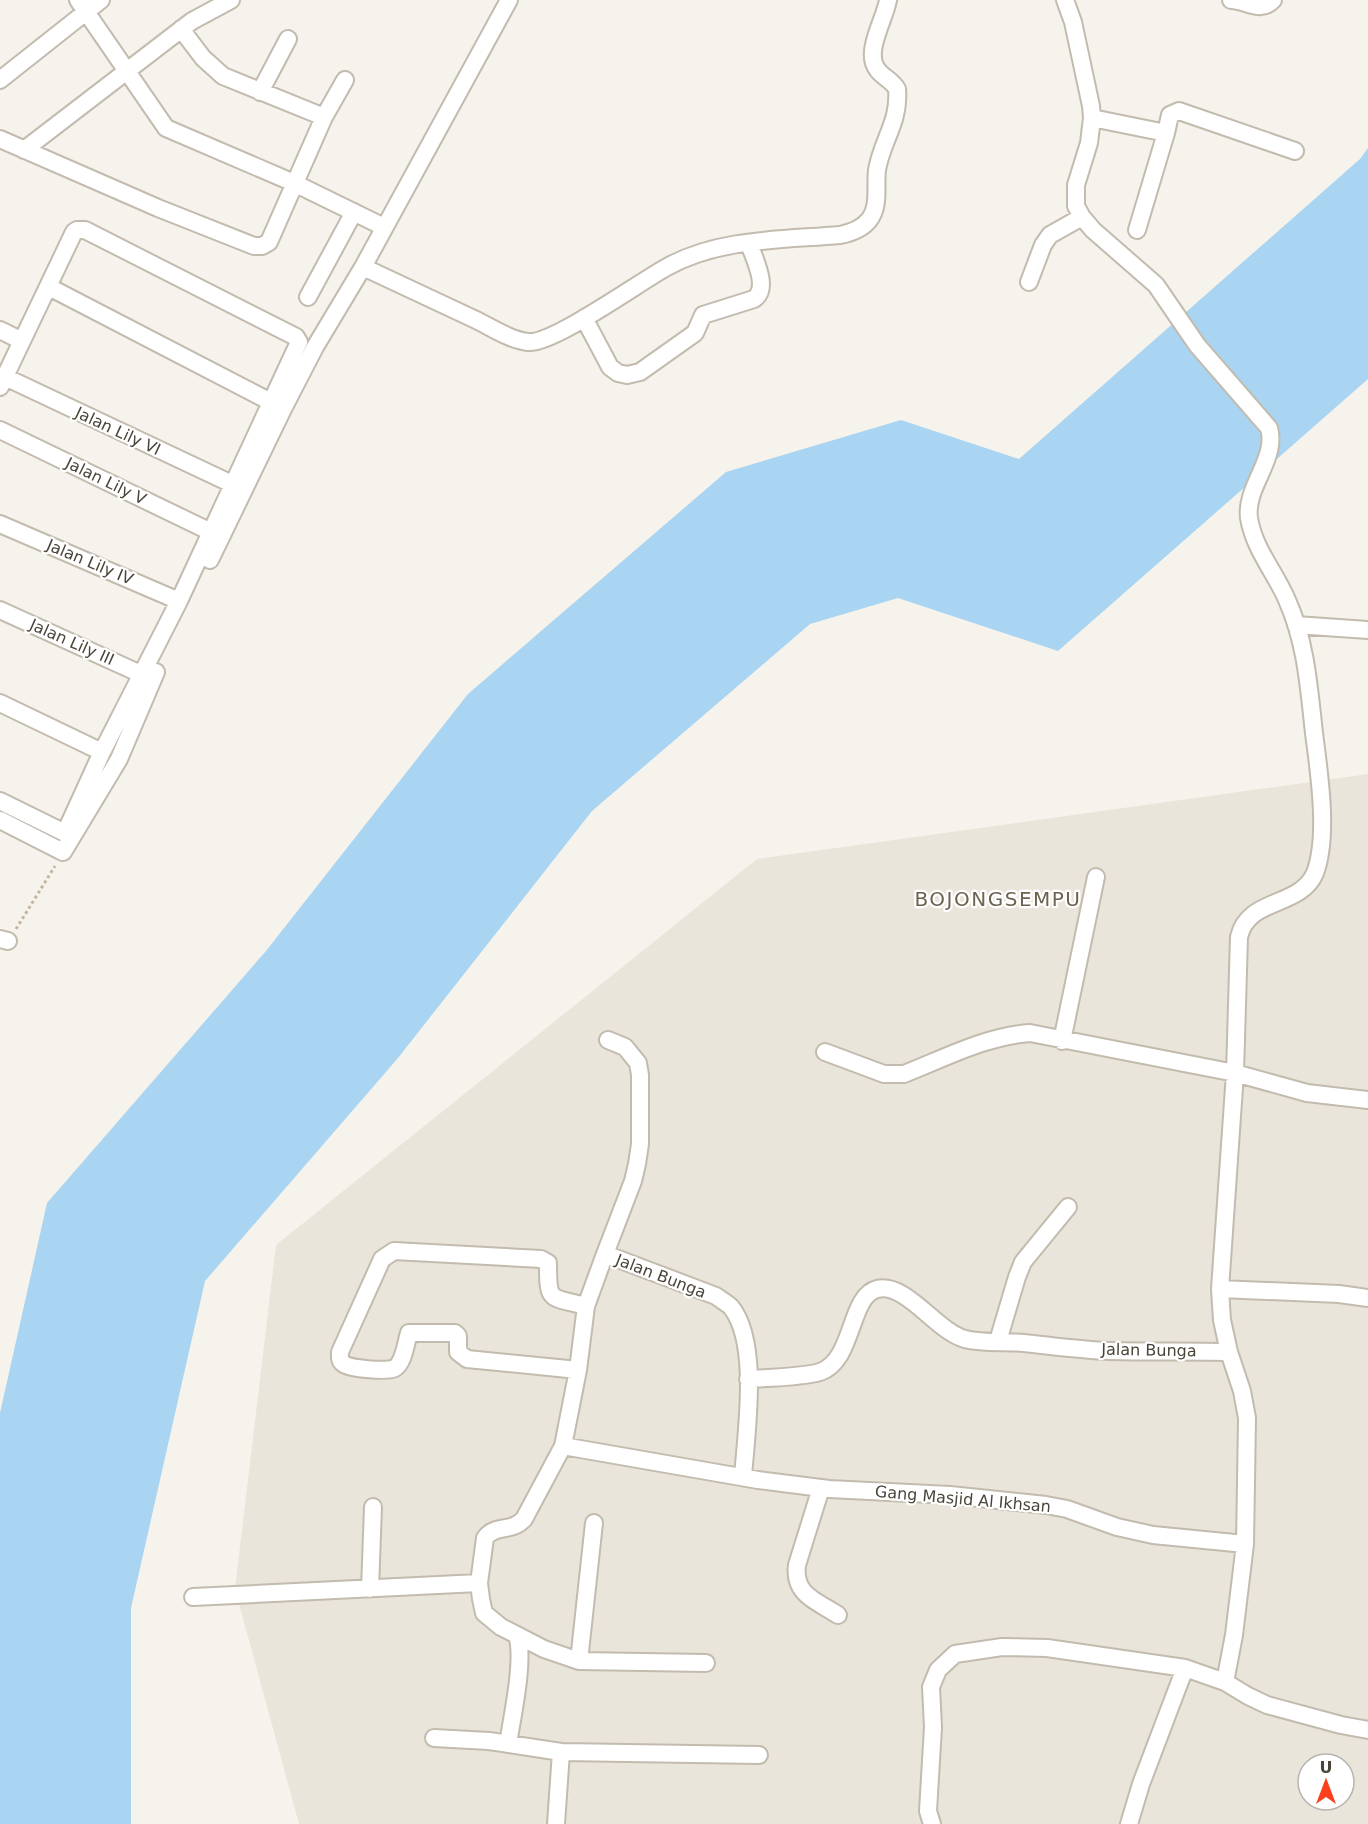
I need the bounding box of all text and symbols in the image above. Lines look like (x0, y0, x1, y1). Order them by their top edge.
street label: Jalan Lily VI (71, 403, 164, 459)
street label: Jalan Lily V (62, 453, 149, 509)
street label: Jalan Lily IV (43, 535, 136, 589)
street label: Jalan Lily III (26, 615, 117, 669)
district label: BOJONGSEMPU (915, 887, 1082, 911)
street label: Jalan Bunga (612, 1250, 709, 1302)
street label: Jalan Bunga (1100, 1340, 1197, 1360)
street label: Gang Masjid Al Ikhsan (874, 1482, 1052, 1516)
north arrow (1296, 1752, 1356, 1812)
text: U (1320, 1758, 1333, 1777)

